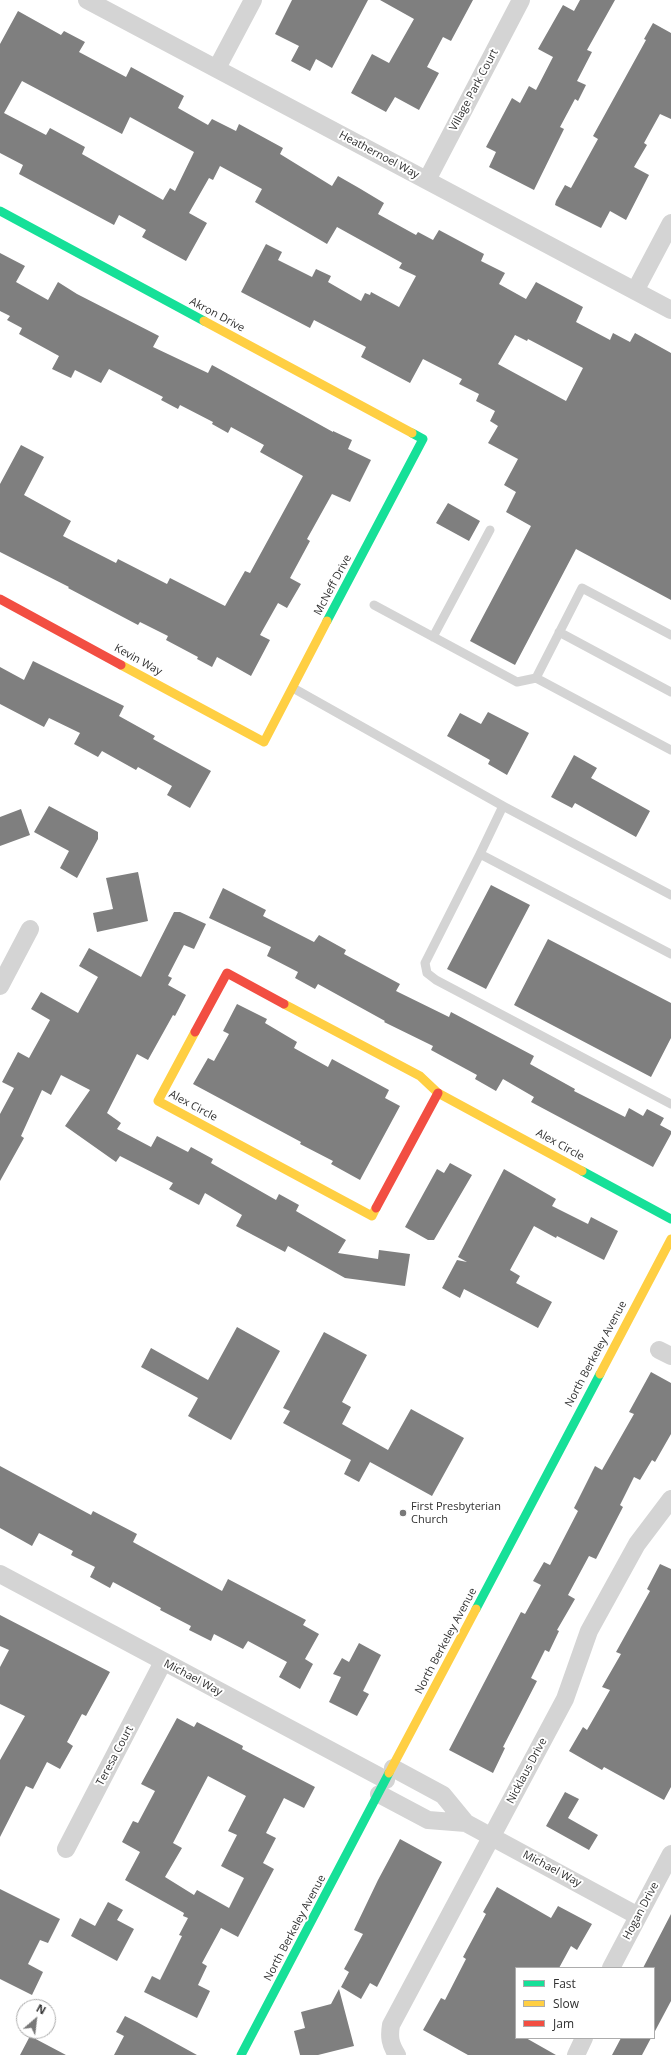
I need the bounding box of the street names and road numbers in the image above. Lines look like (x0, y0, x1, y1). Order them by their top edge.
street label: Village Park Court (447, 47, 501, 133)
street label: Heathernoel Way (337, 128, 421, 182)
street label: Akron Drive (187, 295, 247, 335)
street label: McNeff Drive (311, 552, 355, 618)
street label: Kevin Way (112, 641, 164, 679)
street label: Alex Circle (167, 1088, 219, 1124)
street label: Alex Circle (534, 1126, 586, 1164)
street label: North Berkeley Avenue (562, 1299, 630, 1409)
street label: North Berkeley Avenue (412, 1586, 480, 1696)
street label: Michael Way (161, 1657, 225, 1699)
street label: Teresa Court (94, 1724, 136, 1788)
street label: Nicklaus Drive (504, 1736, 550, 1806)
street label: Michael Way (520, 1848, 584, 1890)
street label: North Berkeley Avenue (261, 1873, 329, 1983)
street label: Hogan Drive (620, 1880, 662, 1942)

